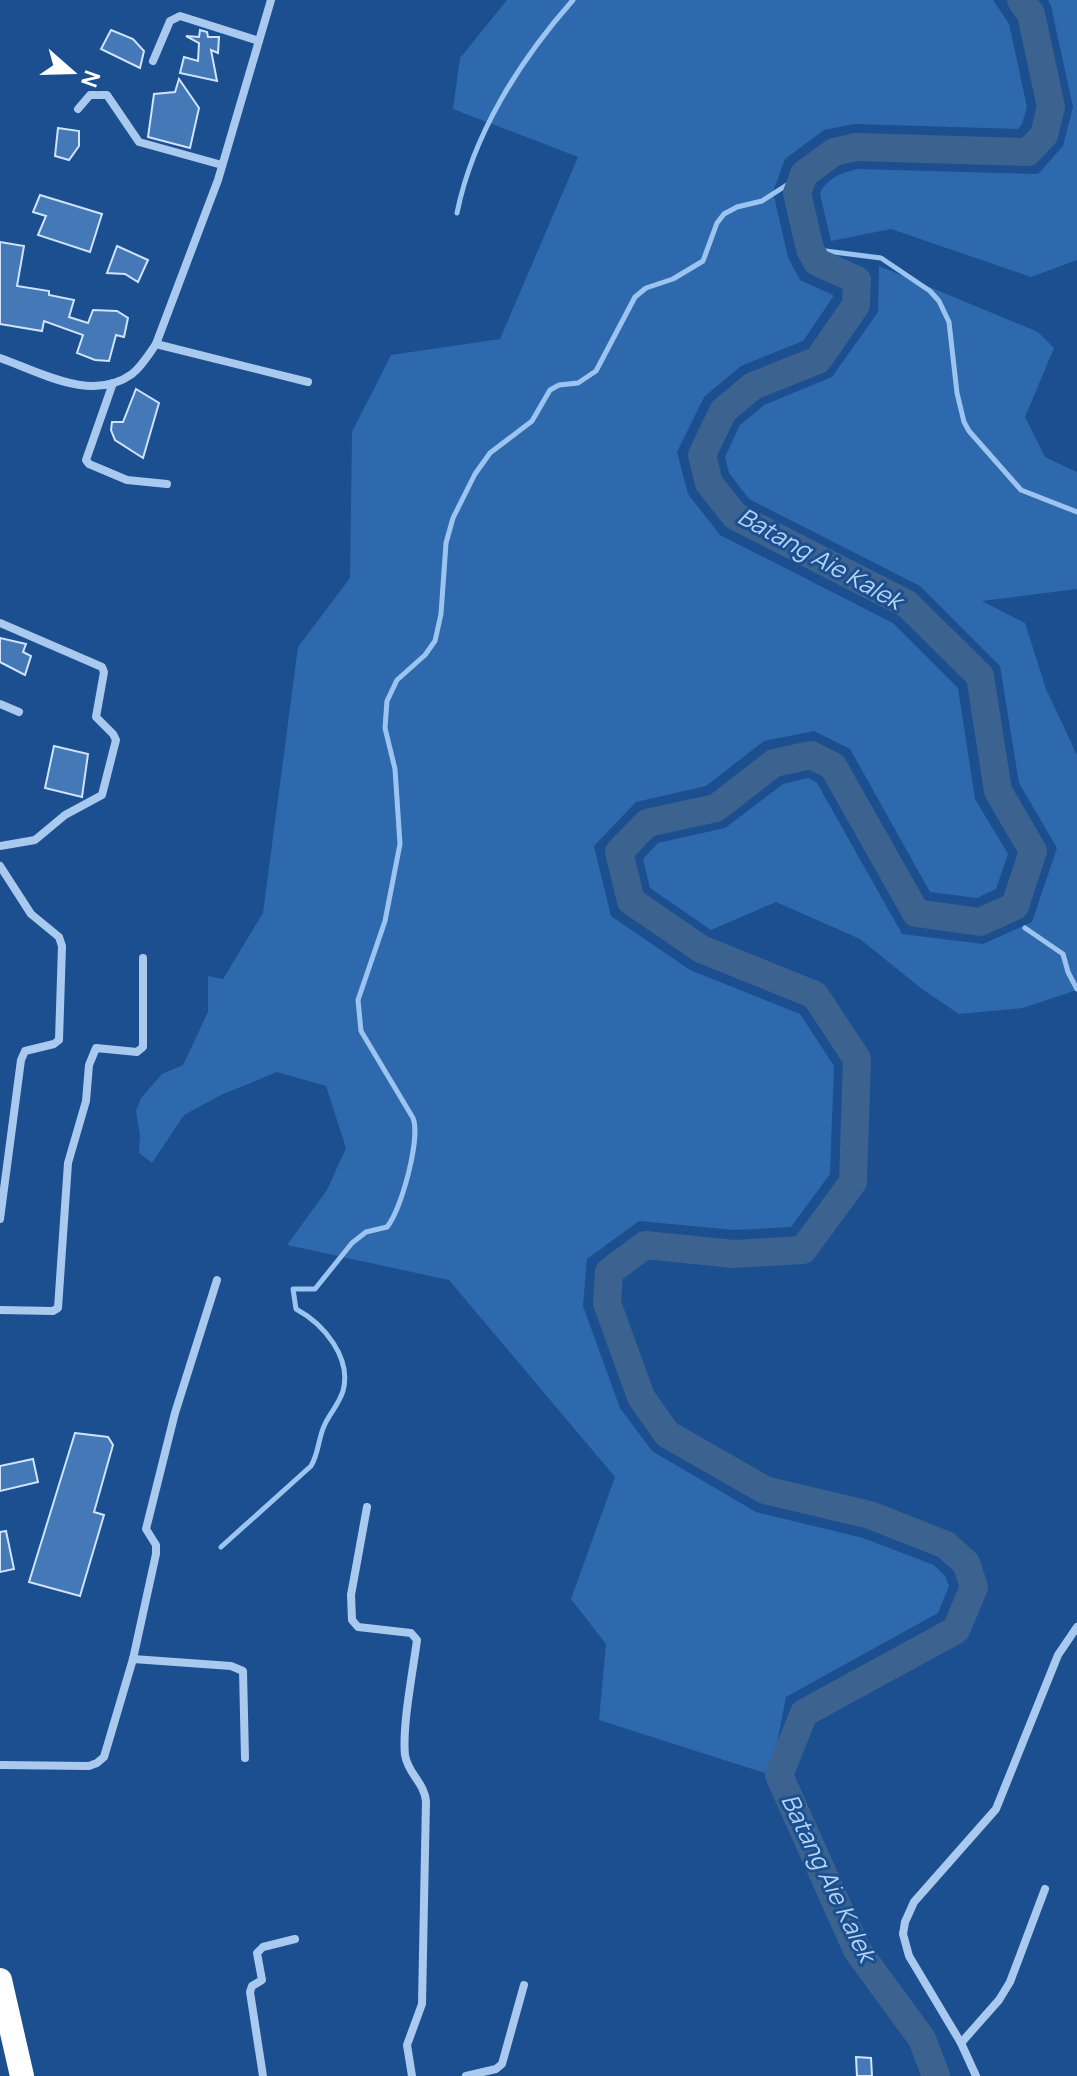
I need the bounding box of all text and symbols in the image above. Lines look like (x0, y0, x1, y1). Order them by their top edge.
north arrow (32, 32, 112, 112)
text: N (74, 66, 108, 91)
water label: Batang Aie Kalek (733, 499, 911, 618)
water label: Batang Aie Kalek (774, 1788, 886, 1970)

